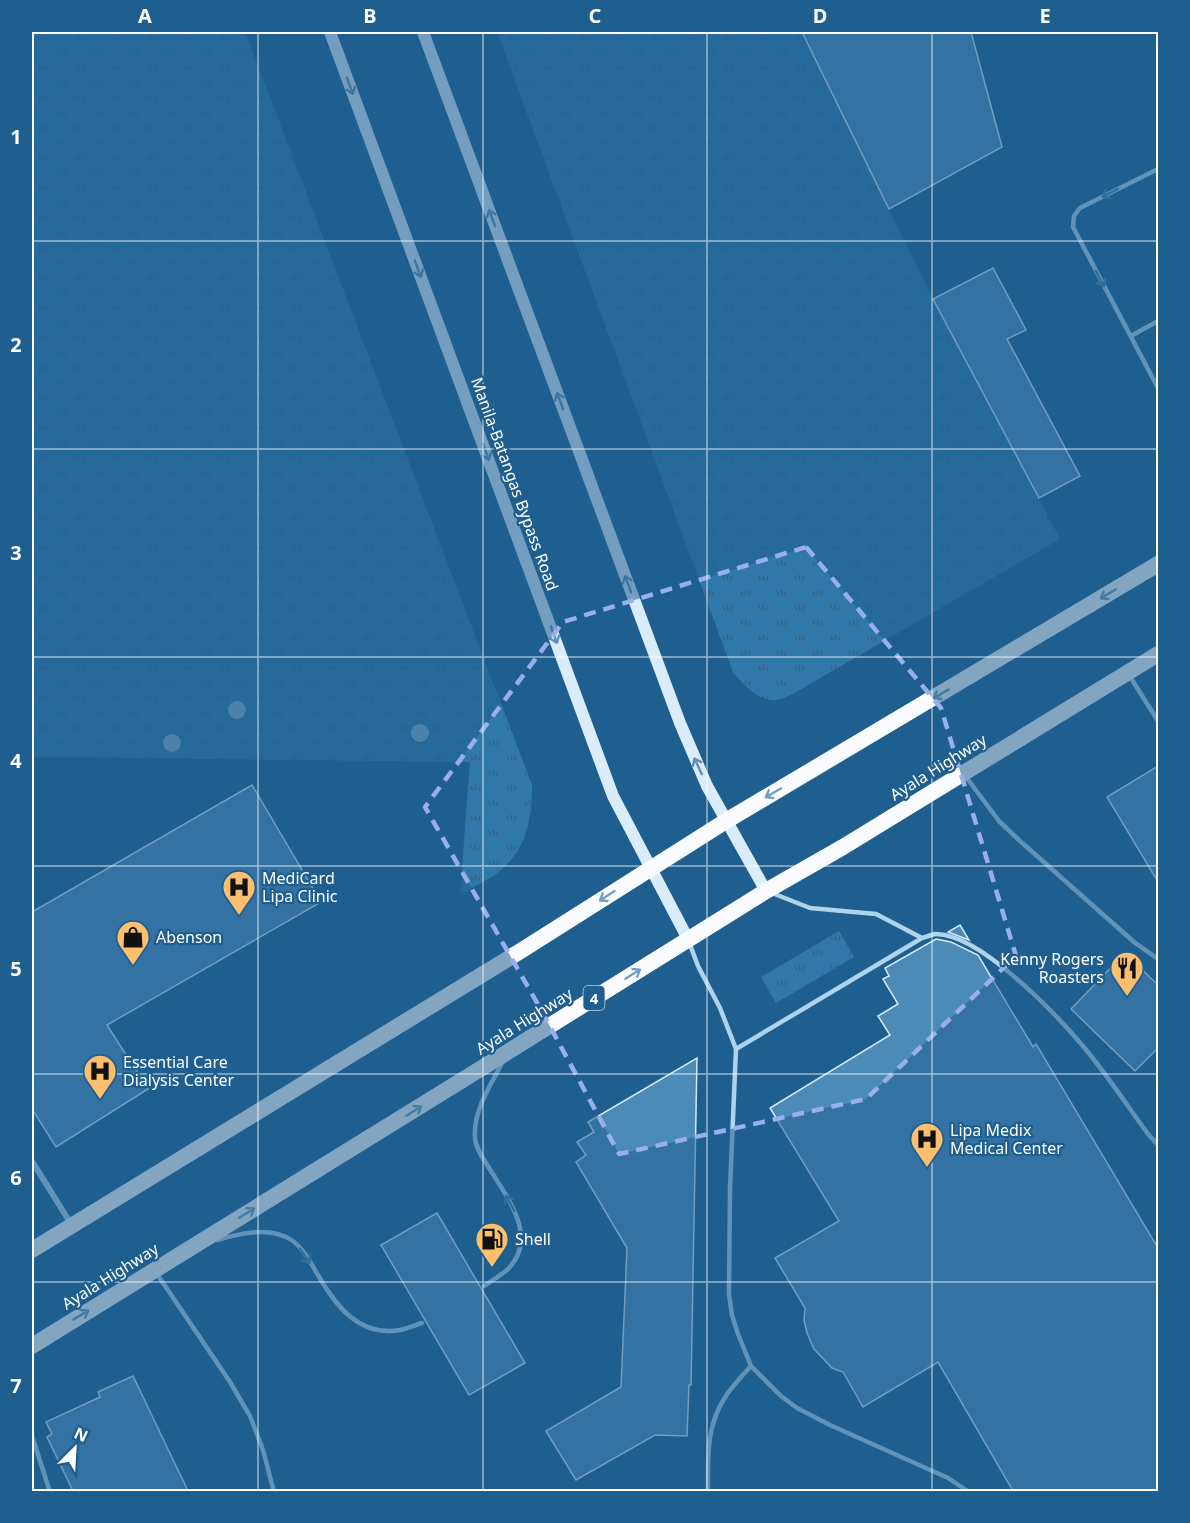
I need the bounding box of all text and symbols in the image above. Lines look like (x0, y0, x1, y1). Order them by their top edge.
text: A (138, 2, 152, 29)
text: B (363, 2, 377, 29)
text: C (589, 2, 602, 29)
text: D (813, 2, 827, 29)
text: E (1039, 2, 1051, 29)
one-way arrow (346, 77, 357, 95)
text: 1 (10, 123, 22, 150)
one-way arrow (1101, 188, 1119, 199)
one-way arrow (486, 209, 497, 228)
one-way arrow (413, 259, 424, 278)
one-way arrow (1095, 270, 1107, 288)
text: 2 (10, 331, 22, 358)
street label: Manila-Batangas Bypass Road (466, 374, 564, 594)
one-way arrow (554, 392, 565, 411)
one-way arrow (481, 442, 492, 461)
text: 3 (10, 539, 22, 566)
one-way arrow (622, 575, 633, 594)
one-way arrow (1100, 588, 1117, 600)
one-way arrow (549, 625, 560, 644)
one-way arrow (933, 689, 950, 701)
street label: Ayala Highway (886, 728, 991, 805)
text: 4 (10, 747, 22, 774)
one-way arrow (692, 757, 704, 775)
one-way arrow (765, 788, 782, 800)
place label: MediCard Lipa Clinic (262, 867, 338, 907)
hospital icon: MediCard Lipa Clinic (221, 869, 257, 916)
one-way arrow (599, 890, 616, 902)
shop icon: Abenson (115, 919, 151, 966)
place label: Abenson (156, 926, 222, 948)
place label: Kenny Rogers Roasters (1000, 948, 1104, 988)
restaurant icon: Kenny Rogers Roasters (1109, 950, 1145, 997)
text: 5 (10, 955, 22, 982)
one-way arrow (624, 968, 641, 981)
street label: Ayala Highway (472, 982, 577, 1059)
road number: 4 (584, 986, 604, 1010)
place label: Essential Care Dialysis Center (123, 1051, 235, 1091)
hospital icon: Essential Care Dialysis Center (82, 1053, 118, 1100)
one-way arrow (405, 1104, 422, 1117)
place label: Lipa Medix Medical Center (950, 1119, 1063, 1159)
hospital icon: Lipa Medix Medical Center (909, 1121, 945, 1168)
text: 6 (10, 1164, 22, 1191)
one-way arrow (504, 1195, 516, 1212)
one-way arrow (238, 1206, 255, 1218)
fuel station icon: Shell (474, 1221, 510, 1268)
place label: Shell (515, 1228, 551, 1250)
street label: Ayala Highway (58, 1237, 163, 1314)
one-way arrow (299, 1247, 311, 1263)
one-way arrow (72, 1309, 89, 1321)
text: 7 (10, 1372, 22, 1399)
north arrow (45, 1418, 105, 1478)
text: N (71, 1422, 92, 1447)

